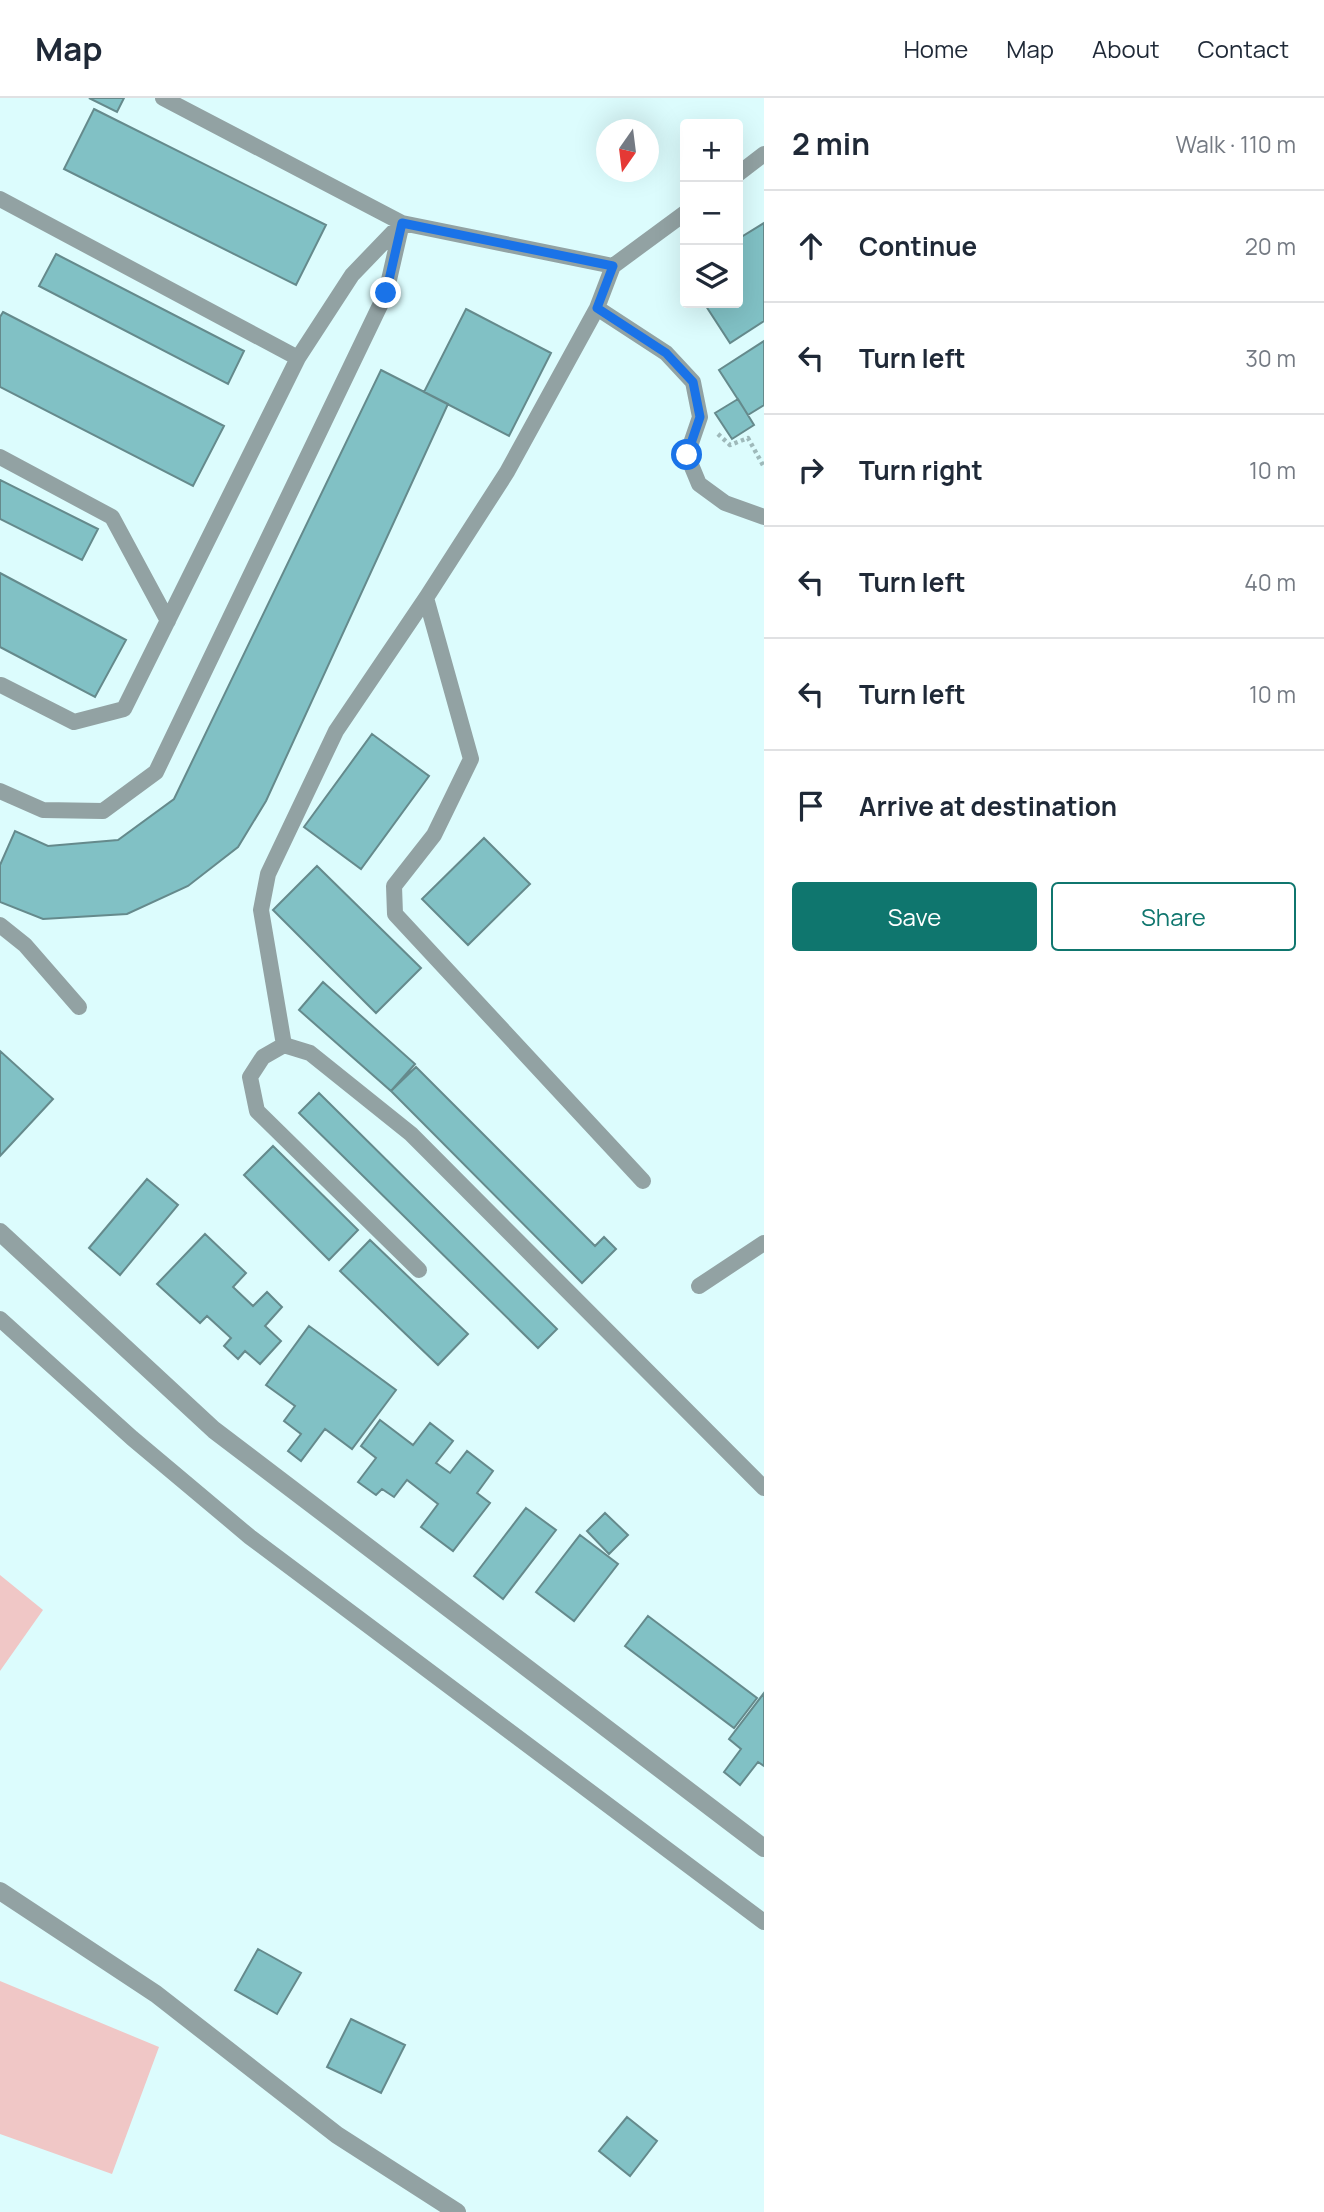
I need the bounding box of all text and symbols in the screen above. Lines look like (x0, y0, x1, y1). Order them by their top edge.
text: Map (35, 26, 103, 71)
text: Home (903, 32, 968, 65)
text: Map (1006, 32, 1054, 65)
text: About (1092, 32, 1160, 65)
text: Contact (1198, 32, 1289, 65)
north arrow (596, 119, 659, 182)
map controls (680, 119, 743, 308)
button: + (680, 119, 743, 182)
text: 2 min (792, 123, 870, 164)
text: Walk · 110 m (1175, 128, 1296, 160)
button: − (680, 182, 743, 245)
icon: ahead (792, 227, 830, 265)
text: Continue (859, 228, 977, 264)
text: 20 m (1245, 230, 1296, 262)
button: layers (680, 245, 743, 308)
route end (370, 277, 401, 308)
icon: left (792, 339, 830, 377)
text: Turn left (859, 340, 966, 376)
text: 30 m (1245, 342, 1296, 374)
route start (671, 439, 702, 470)
icon: right (792, 451, 830, 489)
text: Turn right (859, 452, 983, 488)
text: 10 m (1249, 454, 1296, 486)
icon: left (792, 563, 830, 601)
text: Turn left (859, 564, 966, 600)
text: 40 m (1244, 566, 1296, 598)
icon: left (792, 675, 830, 713)
text: Turn left (859, 676, 966, 712)
text: 10 m (1249, 678, 1296, 710)
icon: arrive (792, 787, 830, 825)
text: Arrive at destination (859, 788, 1117, 824)
button: Save (792, 882, 1037, 951)
button: Share (1051, 882, 1296, 951)

